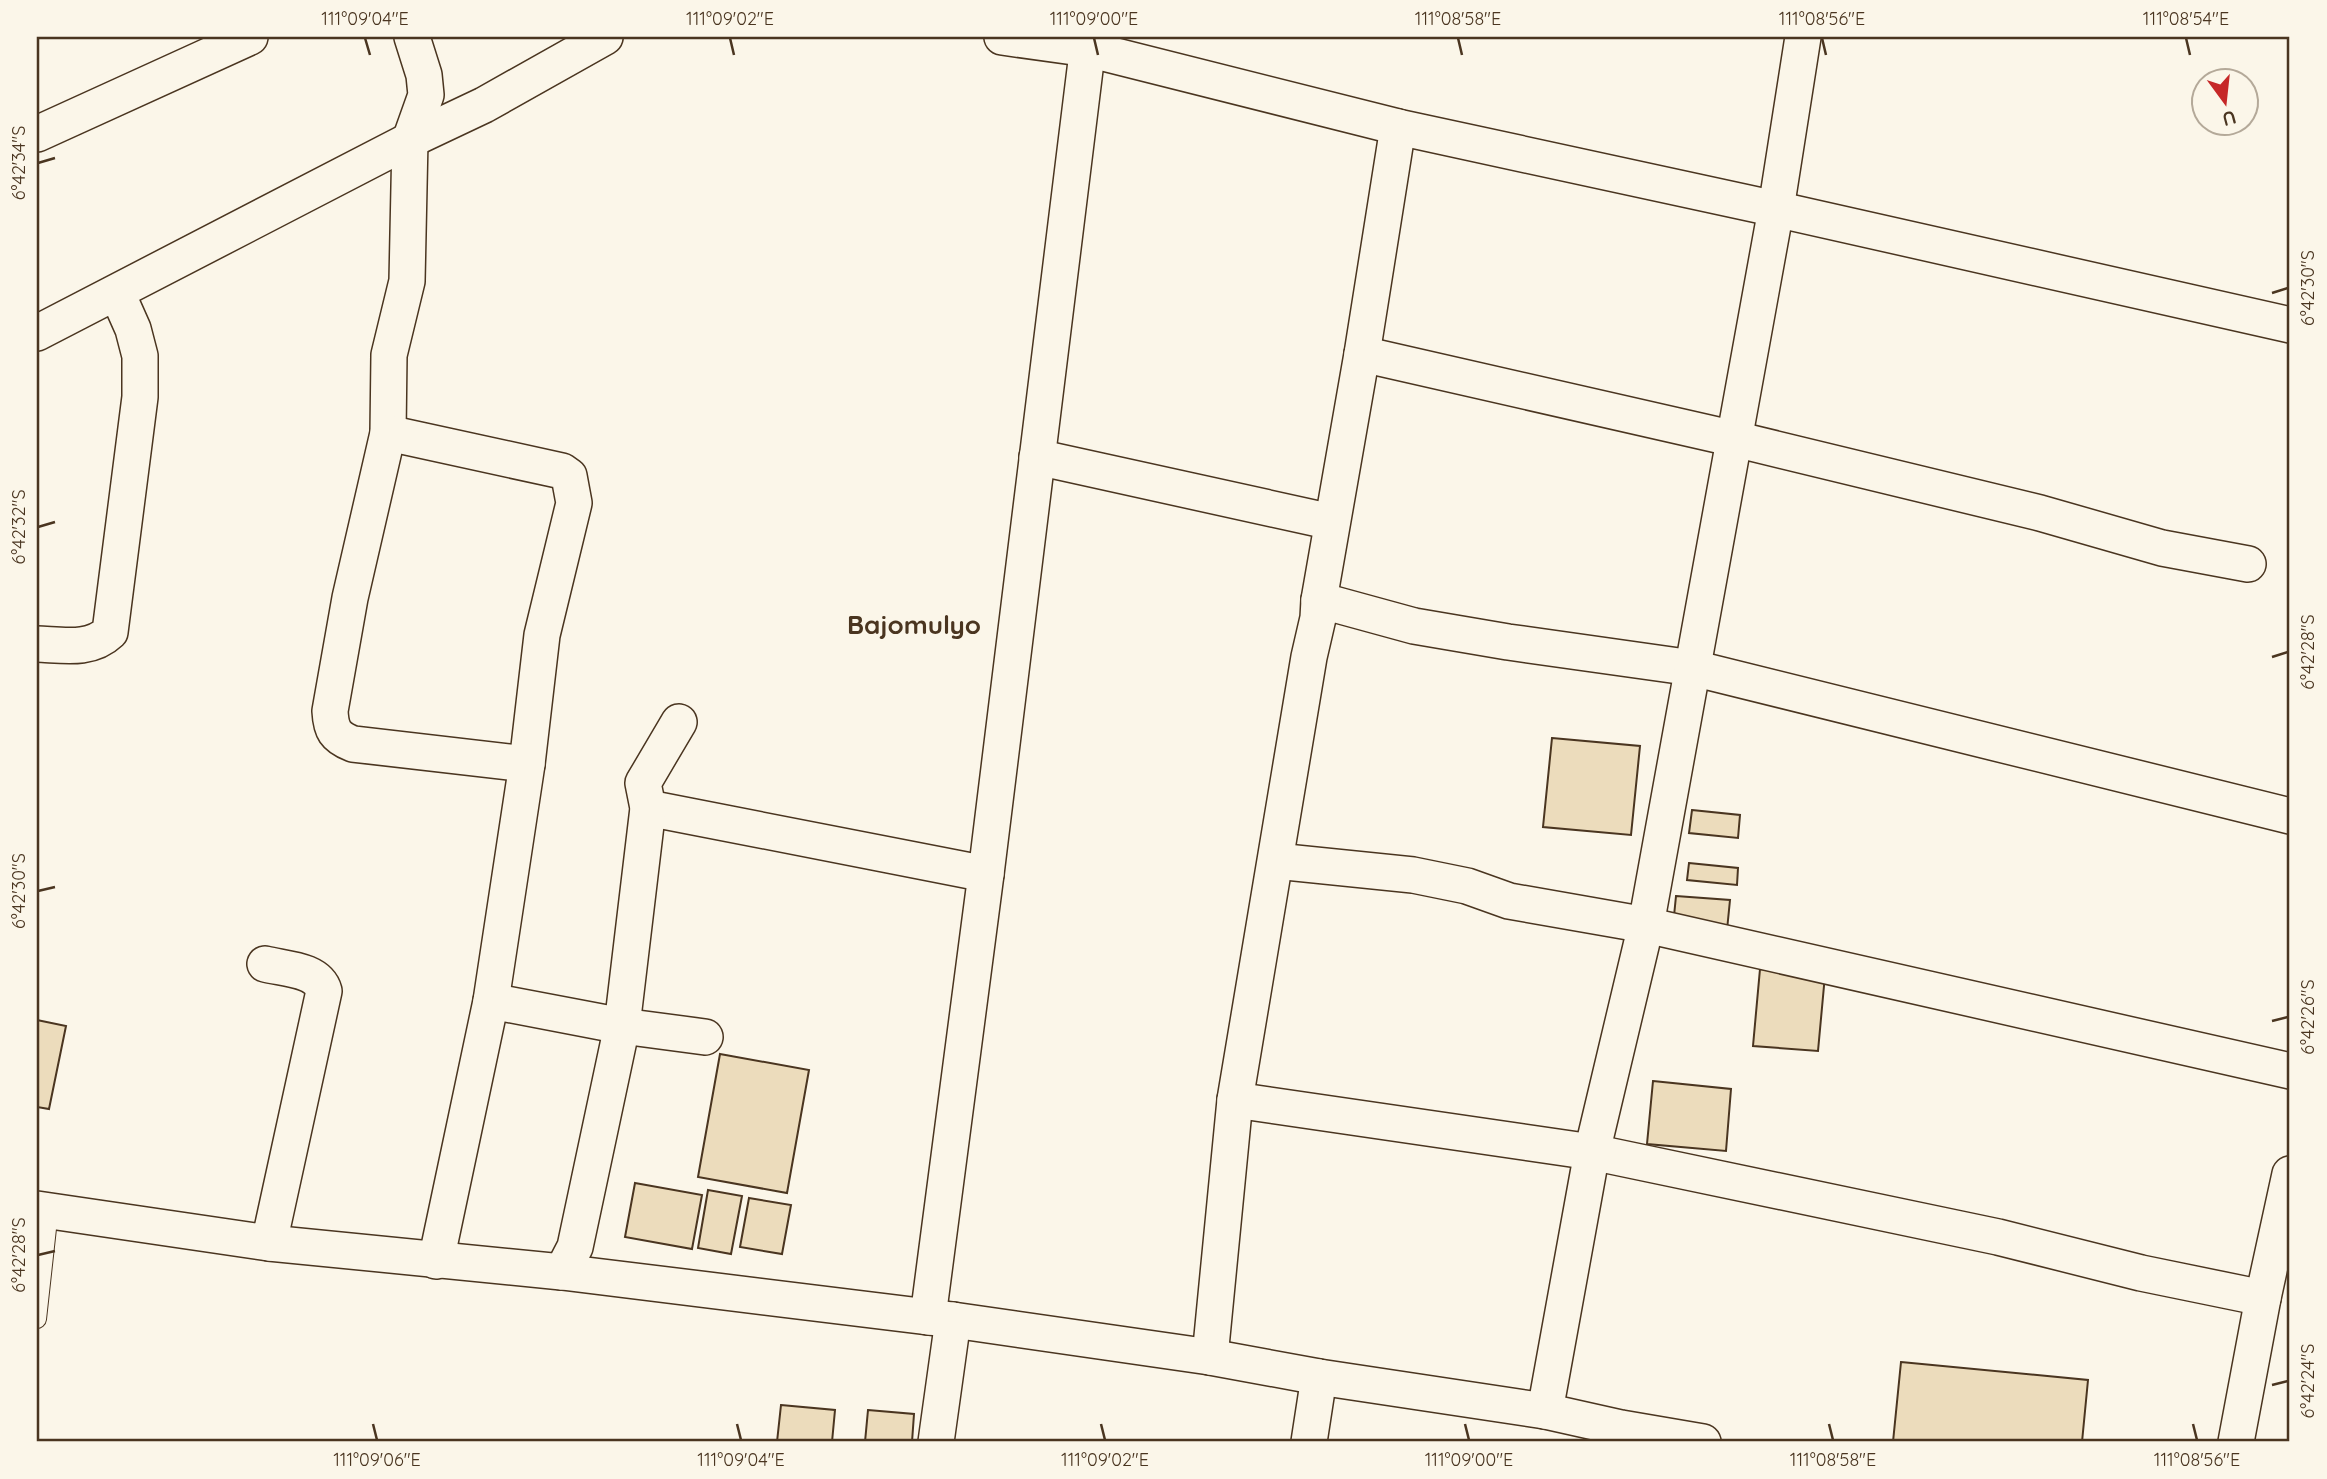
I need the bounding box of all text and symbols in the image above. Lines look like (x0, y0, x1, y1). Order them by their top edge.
text: 111°09'04"E (321, 7, 409, 30)
text: 111°09'02"E (686, 7, 774, 30)
text: 111°09'00"E (1050, 7, 1138, 30)
text: 111°08'58"E (1415, 7, 1501, 30)
text: 111°08'56"E (1779, 7, 1865, 30)
text: 111°08'54"E (2143, 7, 2229, 30)
north arrow (2190, 66, 2260, 136)
text: U (2220, 105, 2239, 132)
text: 6°42'34"S (7, 126, 30, 200)
text: 6°42'30"S (2296, 250, 2319, 326)
text: 6°42'32"S (7, 489, 30, 565)
district label: Bajomulyo (847, 608, 981, 641)
text: 6°42'28"S (2296, 614, 2319, 690)
text: 6°42'30"S (7, 853, 30, 929)
text: 6°42'26"S (2296, 979, 2319, 1055)
text: 6°42'28"S (7, 1217, 30, 1293)
text: 6°42'24"S (2296, 1344, 2319, 1418)
text: 111°09'06"E (333, 1448, 421, 1471)
text: 111°09'04"E (697, 1448, 785, 1471)
text: 111°09'02"E (1061, 1448, 1149, 1471)
text: 111°09'00"E (1425, 1448, 1513, 1471)
text: 111°08'58"E (1790, 1448, 1876, 1471)
text: 111°08'56"E (2154, 1448, 2240, 1471)

